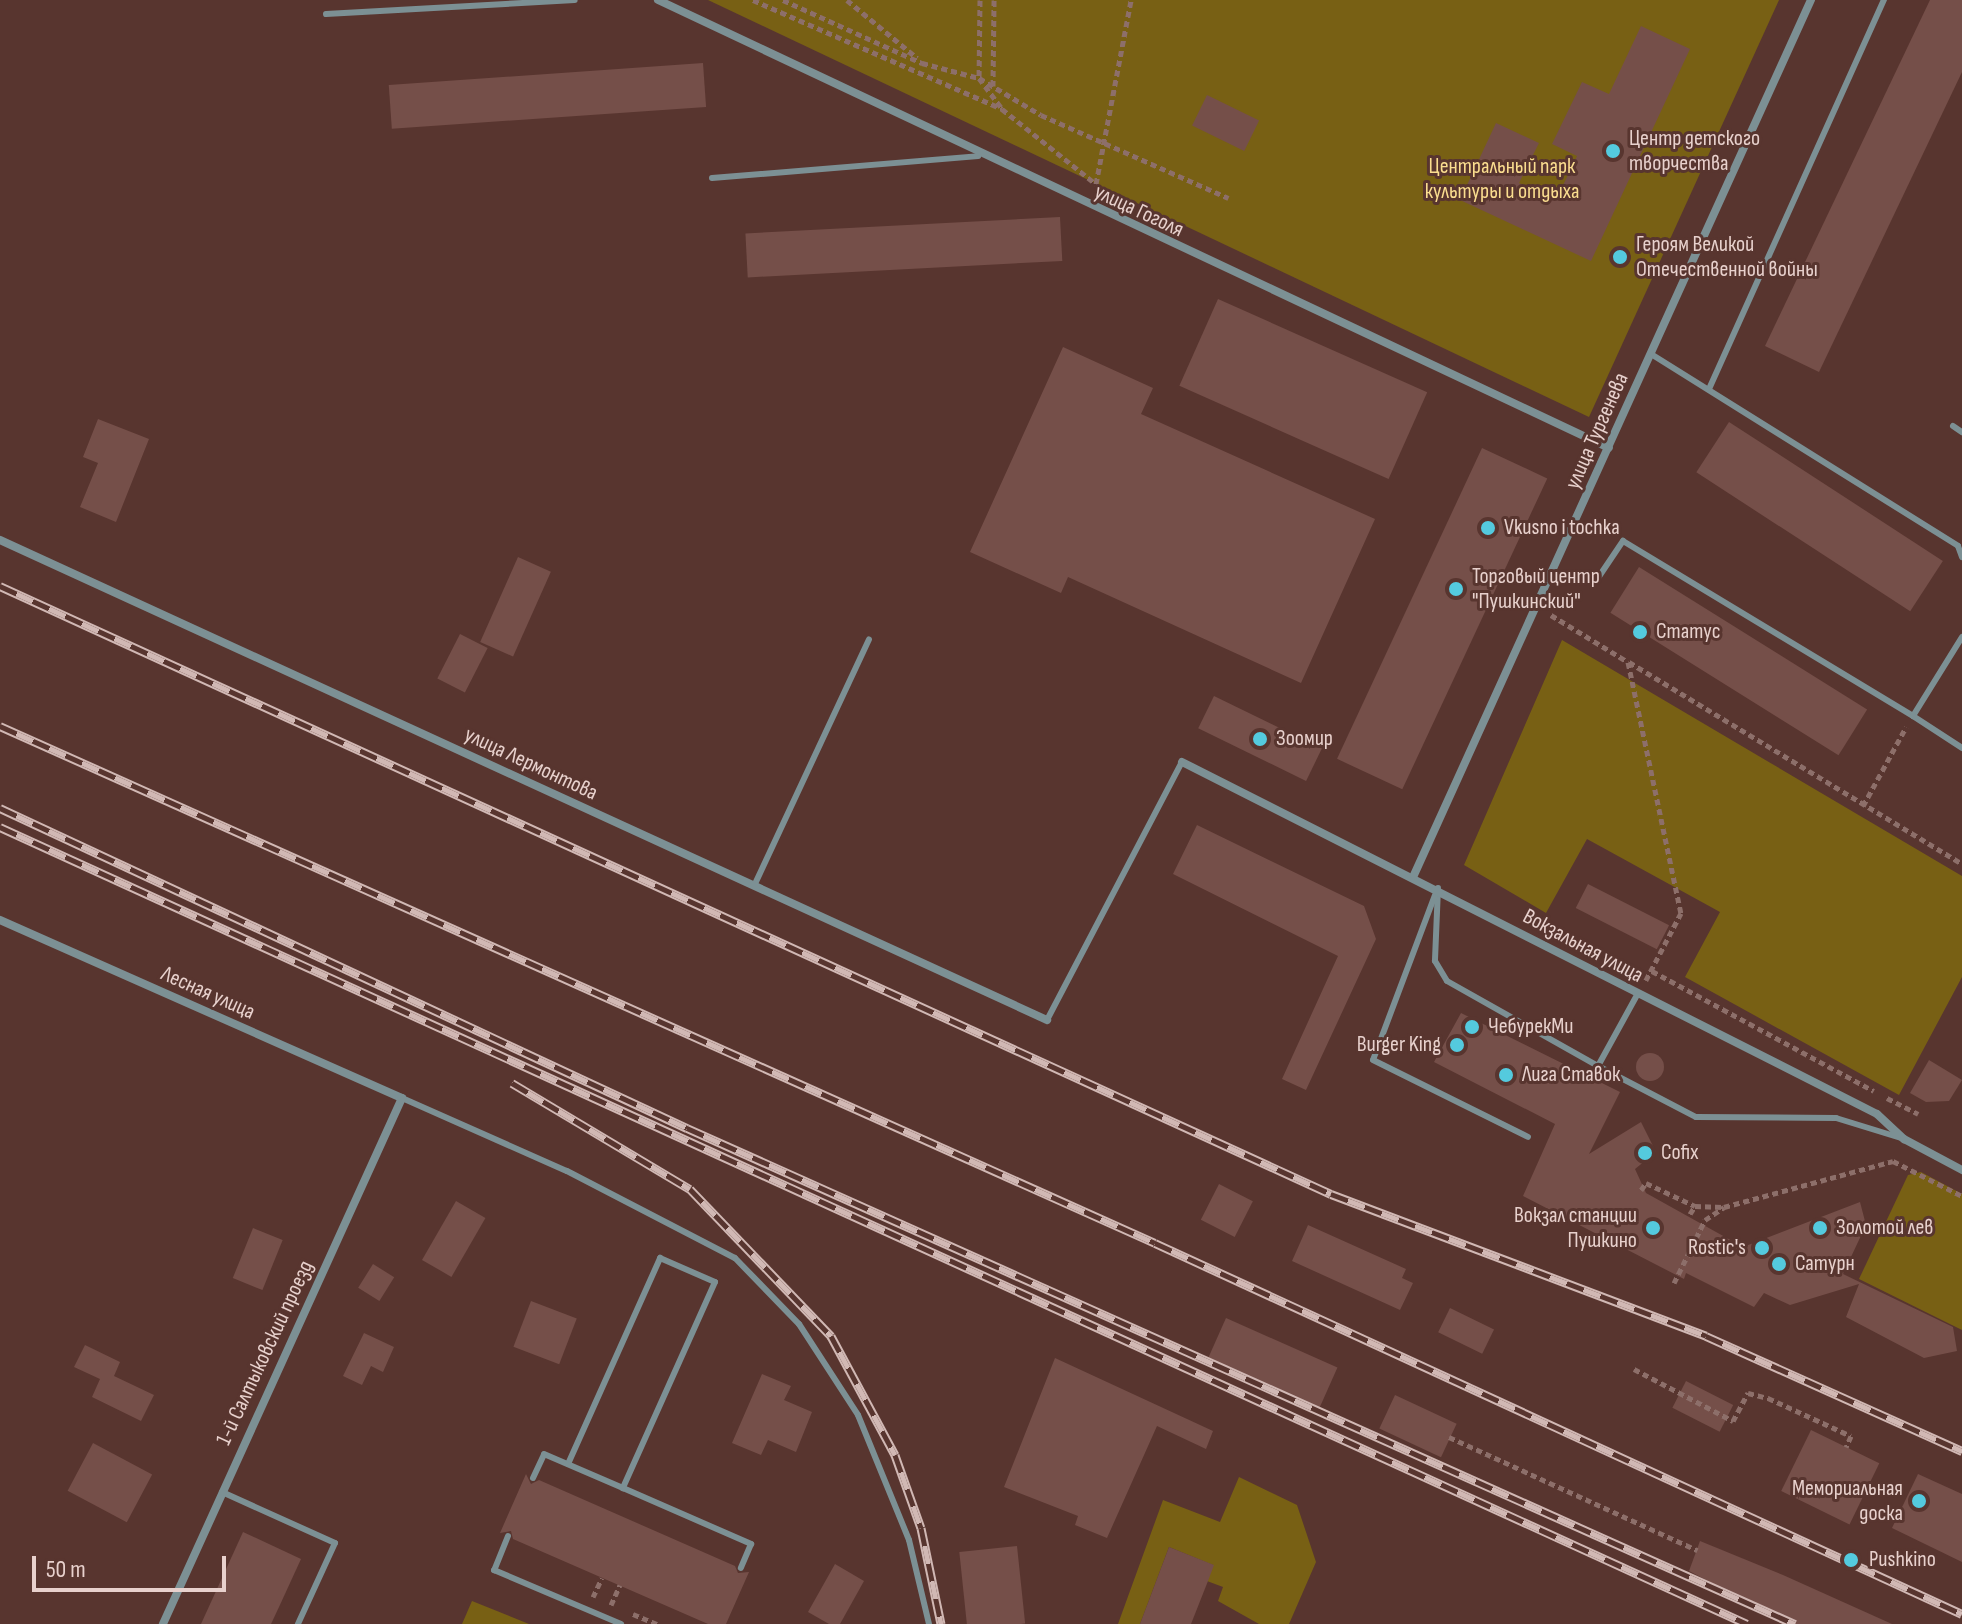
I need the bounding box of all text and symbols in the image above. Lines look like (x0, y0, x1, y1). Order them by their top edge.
place label: Центр детского творчества (1629, 125, 1760, 176)
marker: Центр детского творчества (1604, 142, 1622, 160)
park label: Центральный парк культуры и отдыха (1425, 153, 1579, 204)
street label: улица Гоголя (1090, 179, 1188, 243)
place label: Героям Великой Отечественной войны (1636, 231, 1818, 282)
marker: Героям Великой Отечественной войны (1611, 248, 1629, 266)
street label: улица Тургенева (1560, 369, 1634, 493)
place label: Vkusno i tochka (1504, 515, 1620, 541)
marker: Vkusno i tochka (1479, 519, 1497, 537)
place label: Торговый центр "Пушкинский" (1472, 563, 1600, 614)
marker: Торговый центр "Пушкинский" (1447, 580, 1465, 598)
place label: Статус (1656, 619, 1720, 645)
marker: Статус (1631, 623, 1649, 641)
street label: улица Лермонтова (460, 722, 602, 806)
place label: Зоомир (1276, 726, 1333, 752)
marker: Зоомир (1251, 730, 1269, 748)
street label: Вокзальная улица (1518, 903, 1648, 989)
street label: Лесная улица (157, 961, 259, 1025)
place label: ЧебурекМи (1488, 1014, 1574, 1040)
marker: ЧебурекМи (1463, 1018, 1481, 1036)
place label: Burger King (1357, 1032, 1441, 1058)
marker: Burger King (1448, 1036, 1466, 1054)
place label: Лига Ставок (1522, 1062, 1620, 1088)
marker: Лига Ставок (1497, 1066, 1515, 1084)
place label: Cofix (1661, 1140, 1698, 1166)
marker: Cofix (1636, 1144, 1654, 1162)
place label: Вокзал станции Пушкино (1514, 1202, 1637, 1254)
place label: Золотой лев (1836, 1215, 1933, 1241)
marker: Вокзал станции Пушкино (1644, 1219, 1662, 1237)
marker: Золотой лев (1811, 1219, 1829, 1237)
place label: Rostic's (1688, 1235, 1746, 1261)
marker: Rostic's (1753, 1239, 1771, 1257)
place label: Сатурн (1795, 1251, 1855, 1277)
marker: Сатурн (1770, 1255, 1788, 1273)
street label: 1-й Салтыковский проезд (211, 1257, 319, 1449)
place label: Мемориальная доска (1792, 1475, 1903, 1526)
marker: Мемориальная доска (1910, 1492, 1928, 1510)
scale bar (36, 1540, 230, 1590)
place label: Pushkino (1869, 1547, 1936, 1573)
marker: Pushkino (1840, 1549, 1862, 1571)
text: 50 m (46, 1555, 86, 1584)

